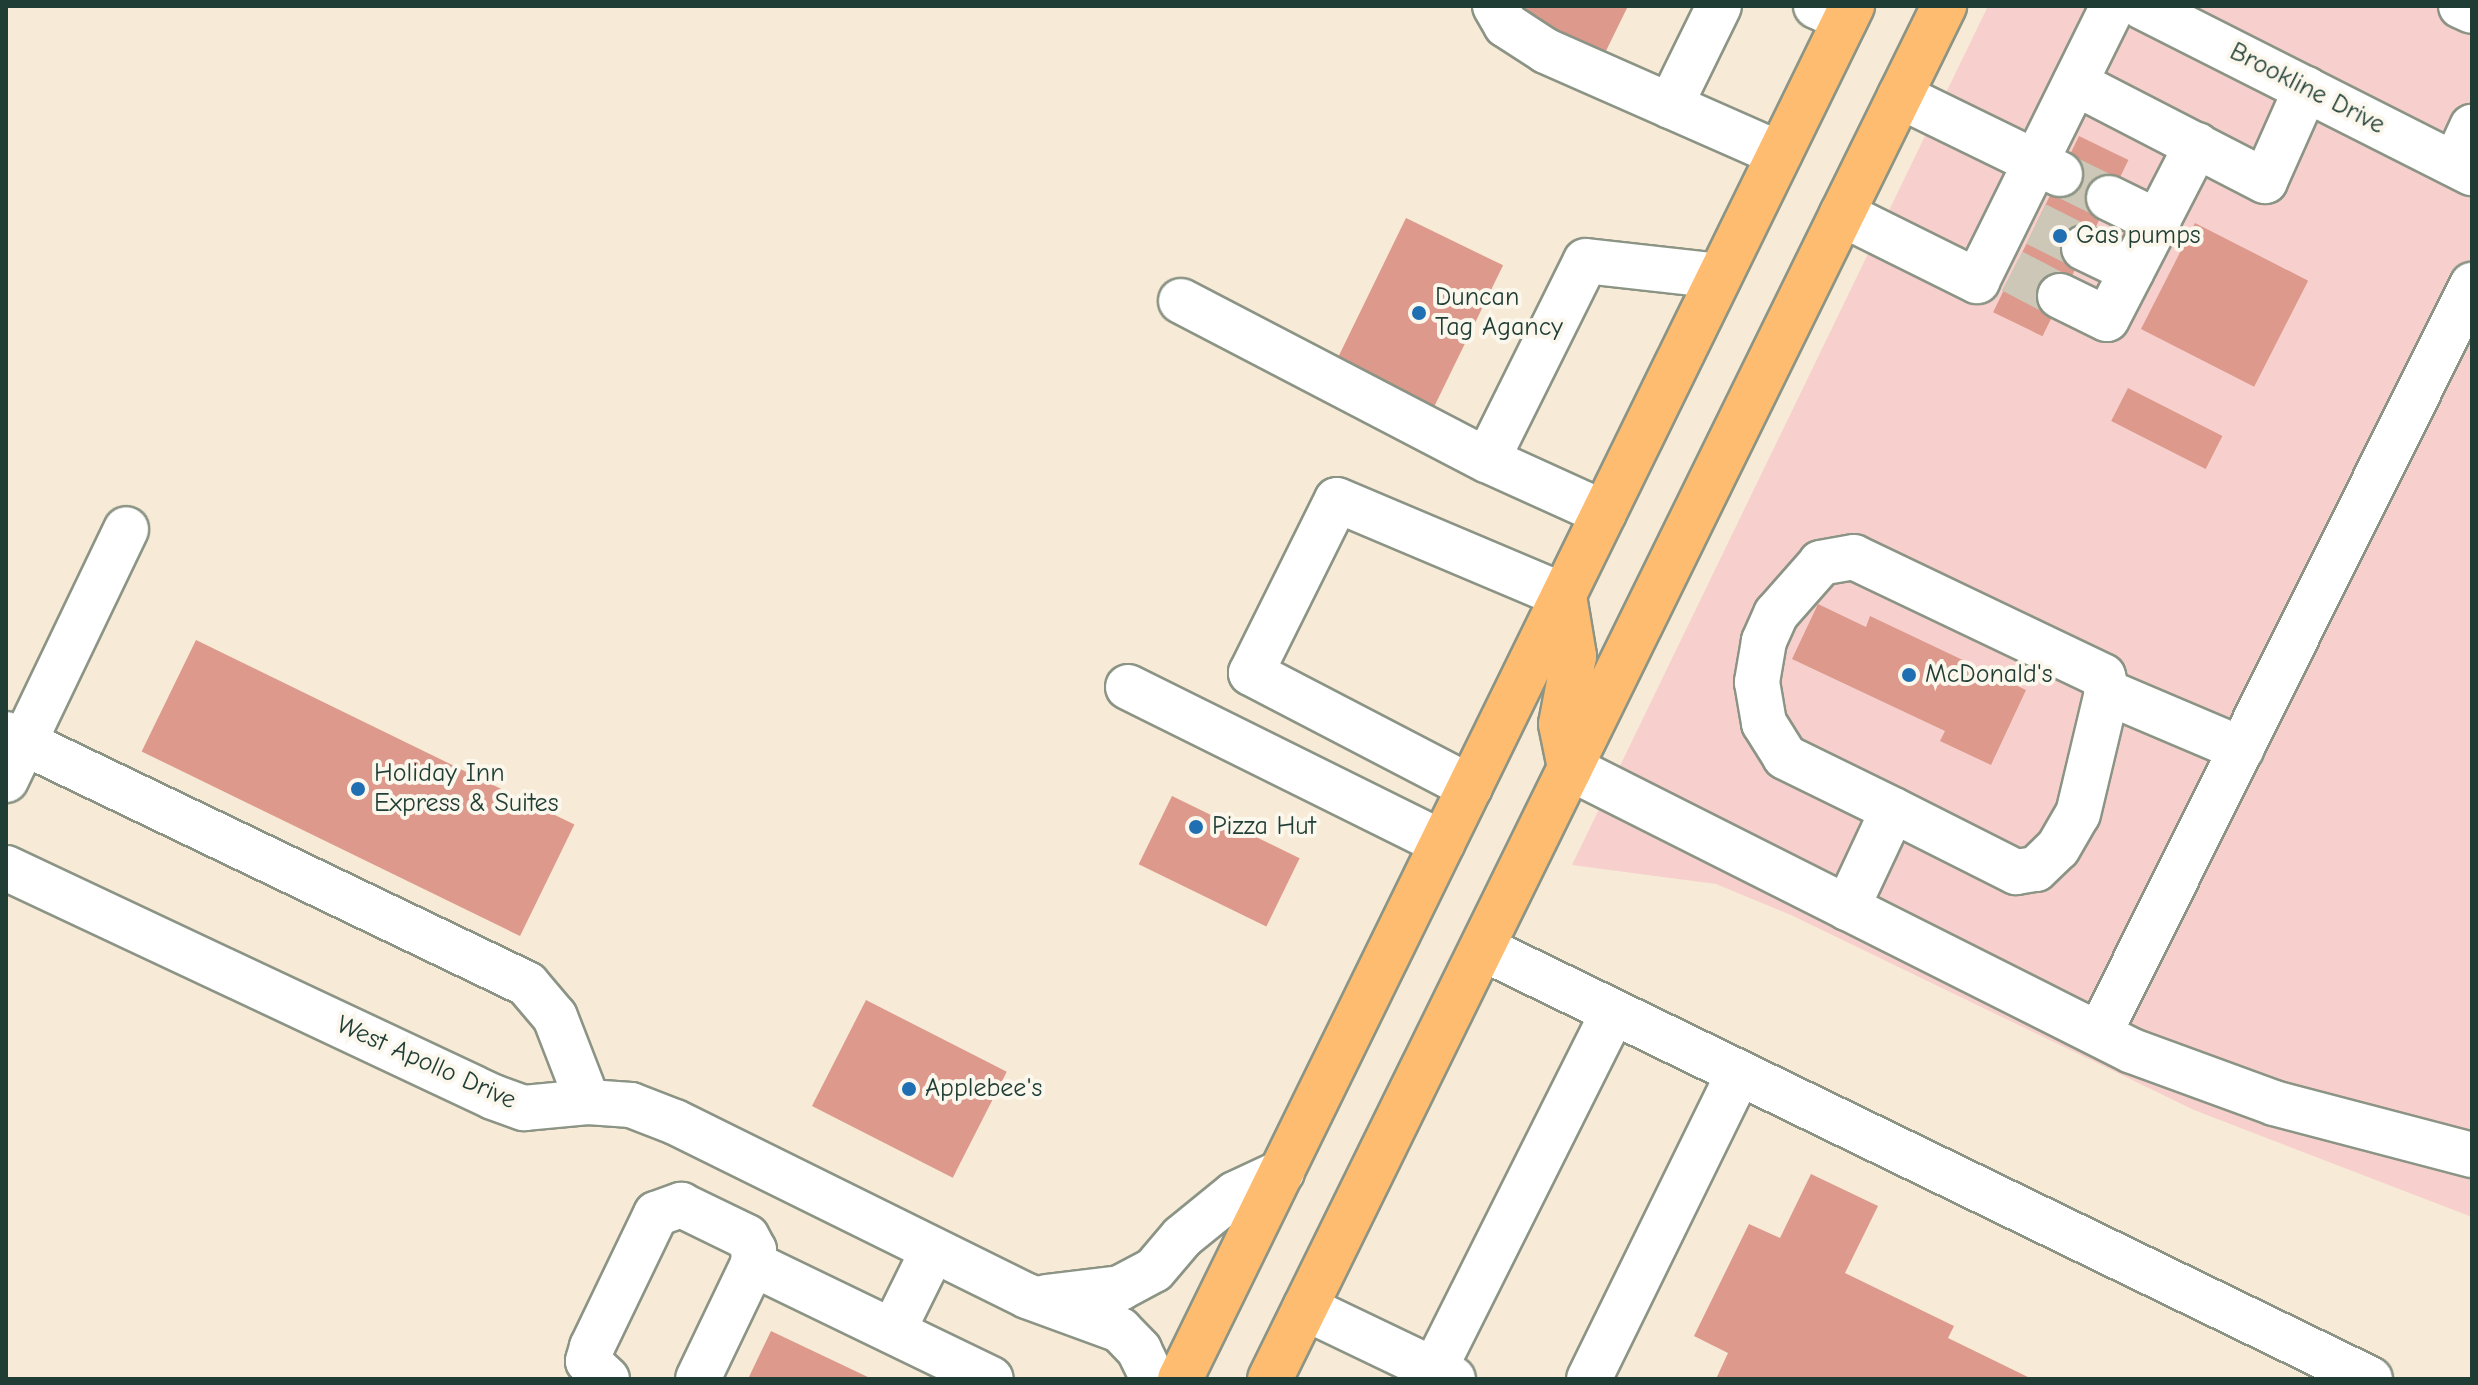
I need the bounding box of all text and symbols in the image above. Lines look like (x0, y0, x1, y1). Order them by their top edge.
street label: Brookline Drive (2224, 37, 2390, 141)
place label: Gas pumps (2076, 220, 2201, 252)
marker: Gas pumps (2051, 227, 2069, 245)
place label: Duncan Tag Agancy (1435, 282, 1563, 344)
marker: Duncan Tag Agancy (1410, 304, 1428, 322)
place label: McDonald's (1925, 659, 2053, 691)
marker: McDonald's (1900, 666, 1918, 684)
place label: Holiday Inn Express & Suites (374, 758, 558, 820)
marker: Holiday Inn Express & Suites (349, 780, 367, 798)
place label: Pizza Hut (1212, 811, 1316, 843)
marker: Pizza Hut (1187, 818, 1205, 836)
street label: West Apollo Drive (331, 1009, 521, 1117)
place label: Applebee's (925, 1073, 1042, 1105)
marker: Applebee's (900, 1080, 918, 1098)

